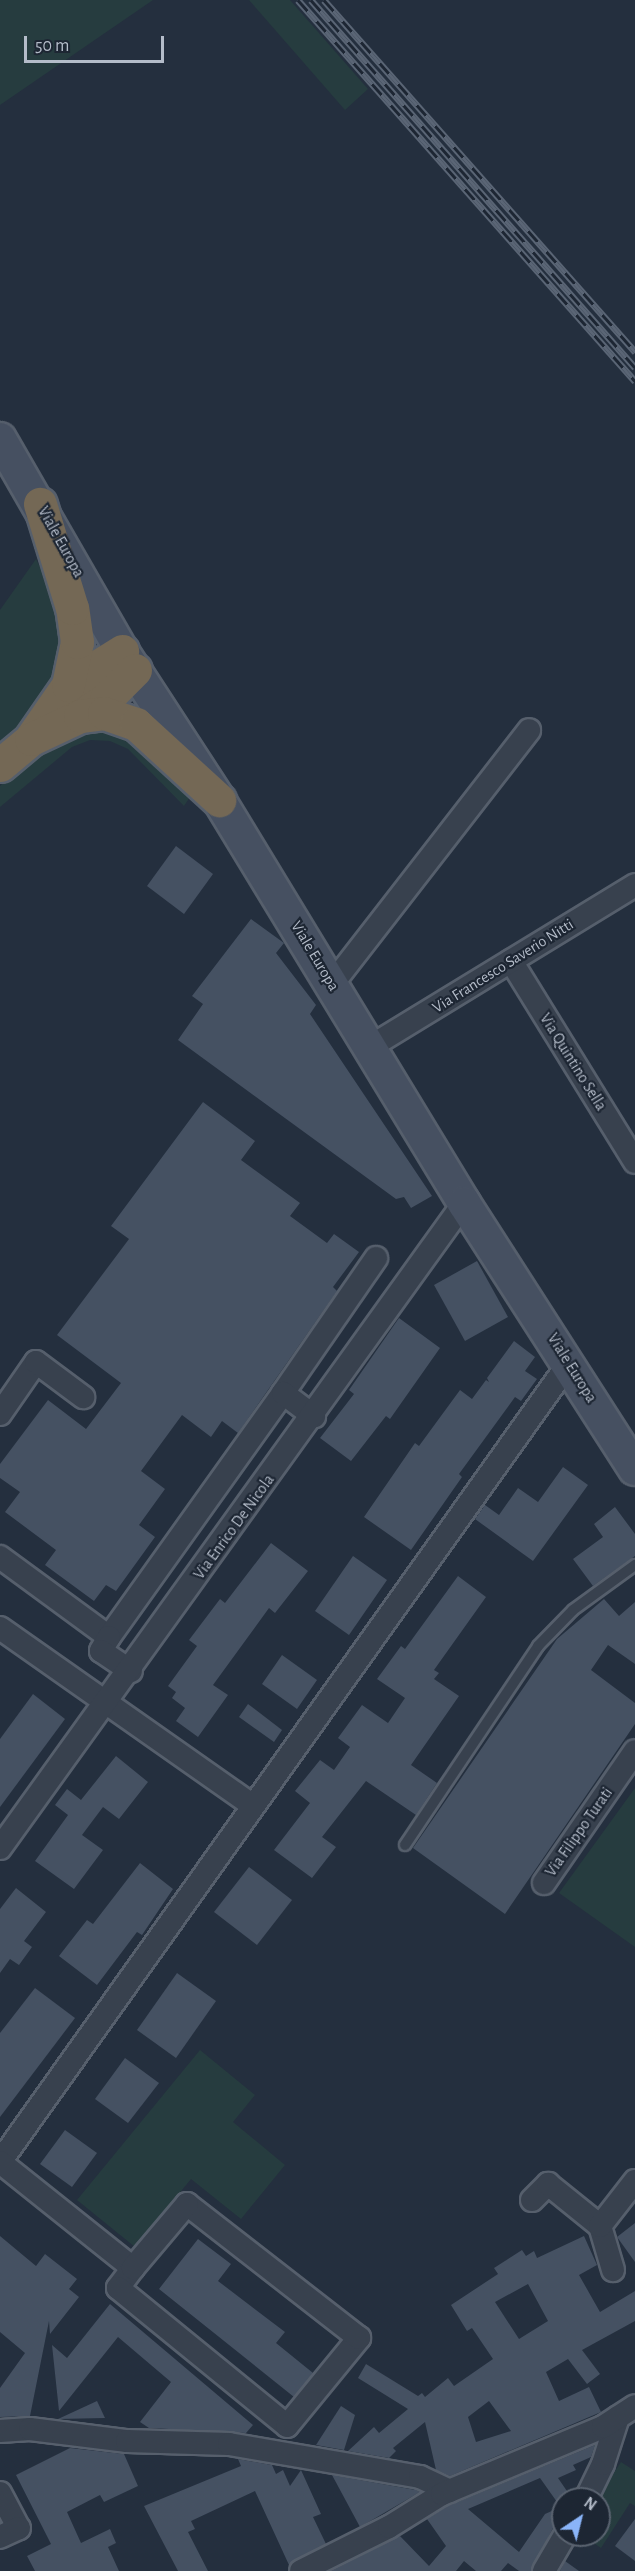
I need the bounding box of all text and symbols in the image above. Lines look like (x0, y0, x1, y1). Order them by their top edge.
scale bar (27, 24, 166, 62)
text: 50 m (35, 37, 69, 55)
street label: Viale Europa (34, 503, 88, 581)
street label: Via Francesco Saverio Nitti (429, 915, 577, 1017)
street label: Viale Europa (287, 918, 343, 994)
street label: Via Quintino Sella (535, 1010, 611, 1114)
street label: Viale Europa (543, 1330, 601, 1406)
street label: Via Enrico De Nicola (190, 1471, 278, 1583)
street label: Via Filippo Turati (541, 1784, 617, 1880)
north arrow (551, 2487, 611, 2547)
text: N (581, 2494, 599, 2514)

